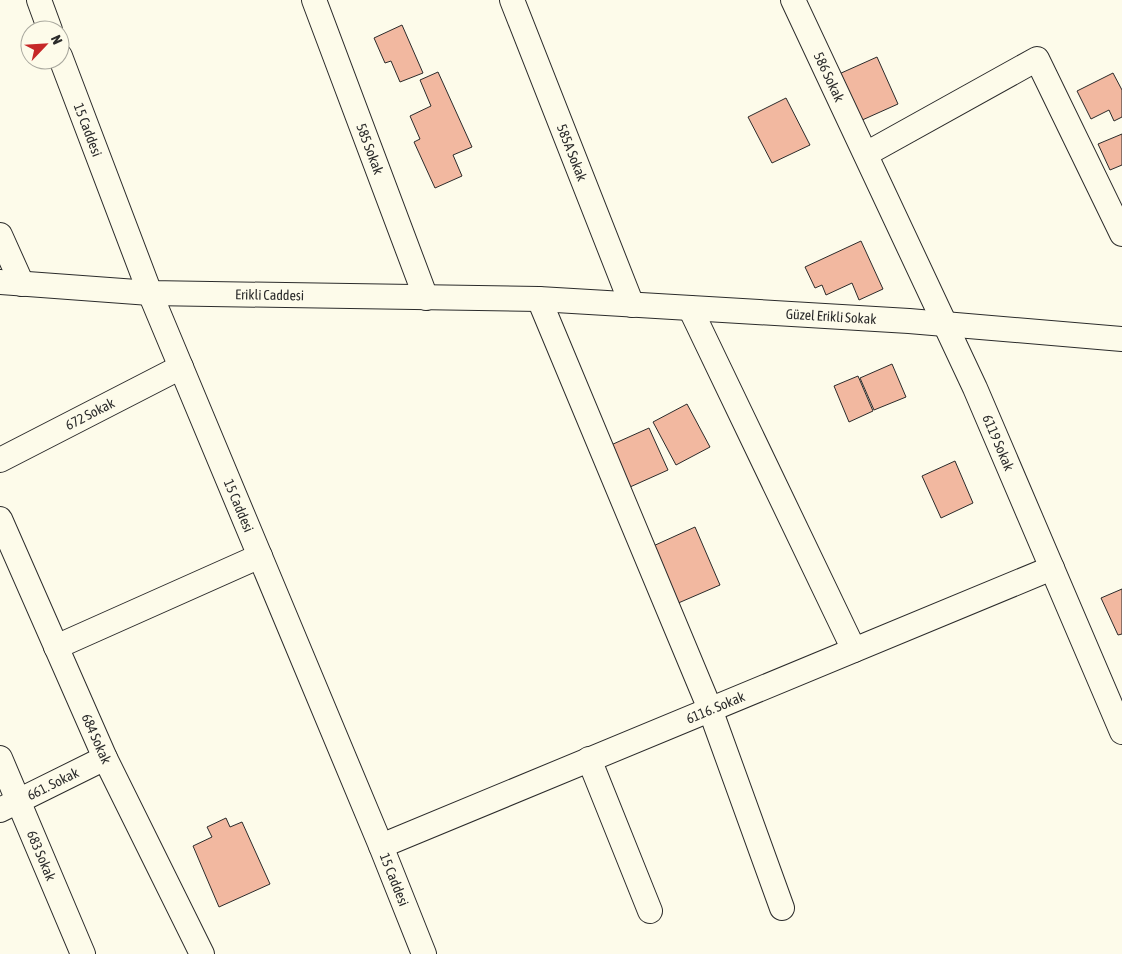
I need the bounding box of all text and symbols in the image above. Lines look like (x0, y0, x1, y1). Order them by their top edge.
north arrow (20, 20, 70, 70)
text: N (48, 32, 66, 47)
street label: 586 Sokak (811, 50, 848, 104)
street label: 15 Caddesi (71, 101, 105, 159)
street label: 585 Sokak (353, 121, 387, 176)
street label: 585A Sokak (554, 122, 590, 183)
street label: Erikli Caddesi (235, 286, 304, 303)
street label: Güzel Erikli Sokak (785, 306, 877, 327)
street label: 672 Sokak (63, 395, 117, 433)
street label: 6119 Sokak (979, 412, 1017, 473)
street label: 15 Caddesi (221, 477, 257, 534)
street label: 6116. Sokak (684, 688, 747, 727)
street label: 684 Sokak (79, 711, 115, 766)
street label: 661. Sokak (24, 764, 81, 803)
street label: 683 Sokak (24, 828, 59, 883)
street label: 15 Caddesi (377, 851, 412, 908)

